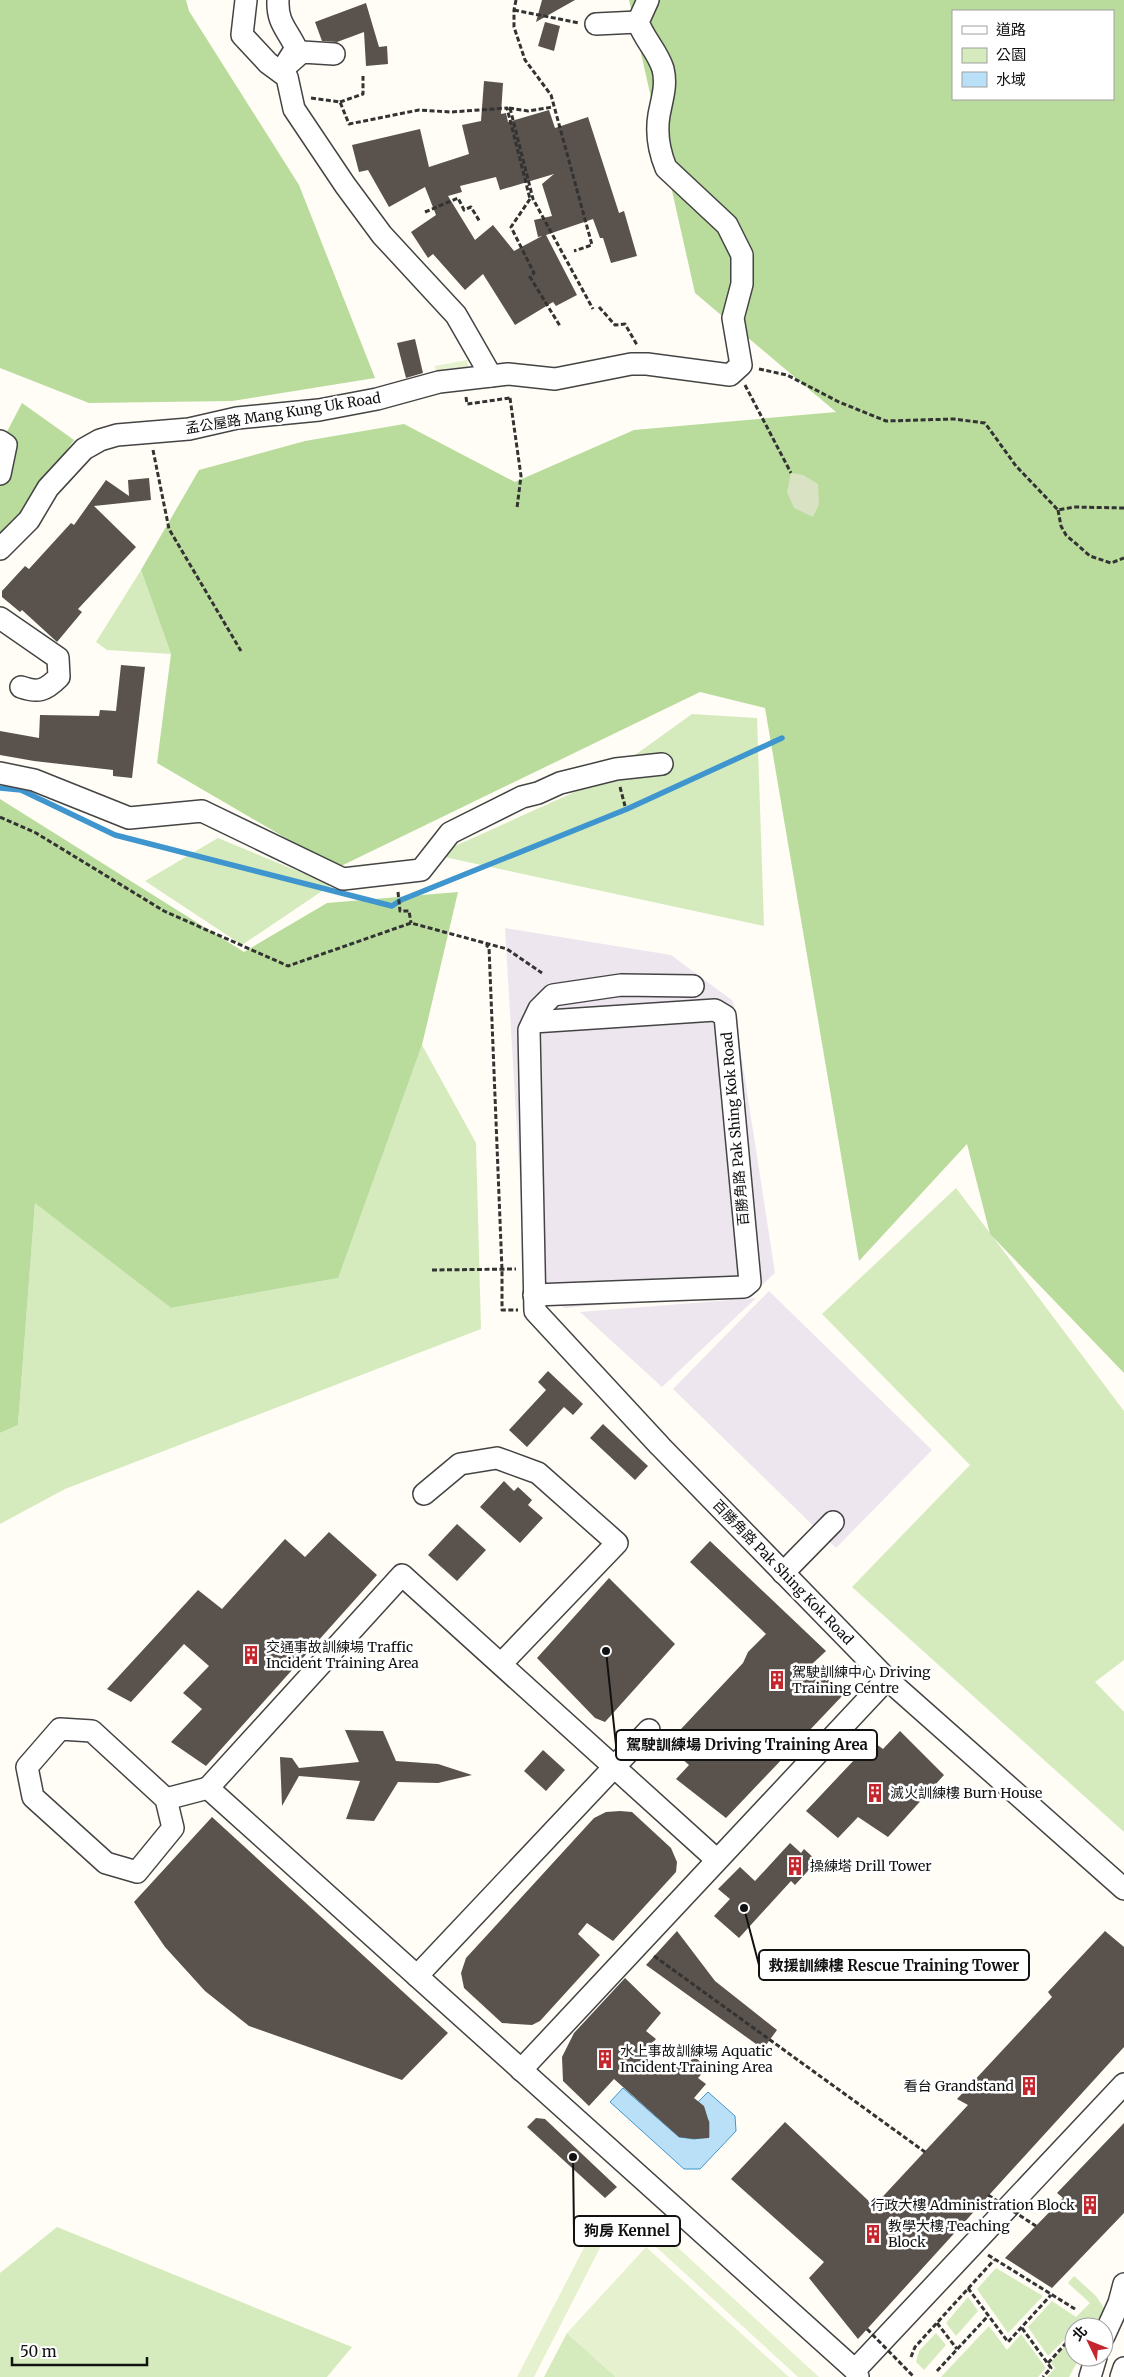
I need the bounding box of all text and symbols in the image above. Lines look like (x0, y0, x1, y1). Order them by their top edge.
legend (952, 10, 1114, 100)
text: 道路 (996, 20, 1026, 39)
text: 公園 (996, 45, 1026, 64)
text: 水域 (996, 70, 1026, 89)
street label: 孟公屋路 Mang Kung Uk Road (184, 389, 382, 437)
street label: 百勝角路 Pak Shing Kok Road (718, 1031, 752, 1227)
street label: 百勝角路 Pak Shing Kok Road (709, 1496, 857, 1649)
place label: 交通事故訓練場 Traffic Incident Training Area (266, 1638, 419, 1672)
building icon: 交通事故訓練場 Traffic Incident Training Area (240, 1644, 262, 1666)
place label: 駕駛訓練中心 Driving Training Centre (792, 1663, 931, 1697)
building icon: 駕駛訓練中心 Driving Training Centre (766, 1669, 788, 1691)
callout: 駕駛訓練場 Driving Training Area (616, 1730, 877, 1760)
text: 駕駛訓練場 Driving Training Area (626, 1735, 869, 1754)
building icon: 滅火訓練樓 Burn House (864, 1782, 886, 1804)
place label: 滅火訓練樓 Burn House (890, 1784, 1042, 1802)
building icon: 操練塔 Drill Tower (784, 1855, 806, 1877)
place label: 操練塔 Drill Tower (810, 1857, 931, 1875)
callout: 救援訓練樓 Rescue Training Tower (759, 1950, 1029, 1980)
text: 救援訓練樓 Rescue Training Tower (769, 1956, 1019, 1975)
place label: 水上事故訓練場 Aquatic Incident Training Area (620, 2042, 773, 2076)
building icon: 水上事故訓練場 Aquatic Incident Training Area (594, 2048, 616, 2070)
building icon: 看台 Grandstand (1018, 2075, 1040, 2097)
place label: 看台 Grandstand (904, 2077, 1015, 2095)
building icon: 行政大樓 Administration Block (1079, 2194, 1101, 2216)
place label: 行政大樓 Administration Block (871, 2196, 1075, 2214)
callout: 狗房 Kennel (574, 2216, 680, 2246)
place label: 教學大樓 Teaching Block (888, 2217, 1010, 2251)
text: 狗房 Kennel (584, 2221, 670, 2240)
building icon: 教學大樓 Teaching Block (862, 2223, 884, 2245)
north arrow (1064, 2317, 1114, 2367)
text: 北 (1068, 2322, 1091, 2344)
scale bar (12, 2334, 148, 2366)
text: 50 m (20, 2342, 57, 2361)

